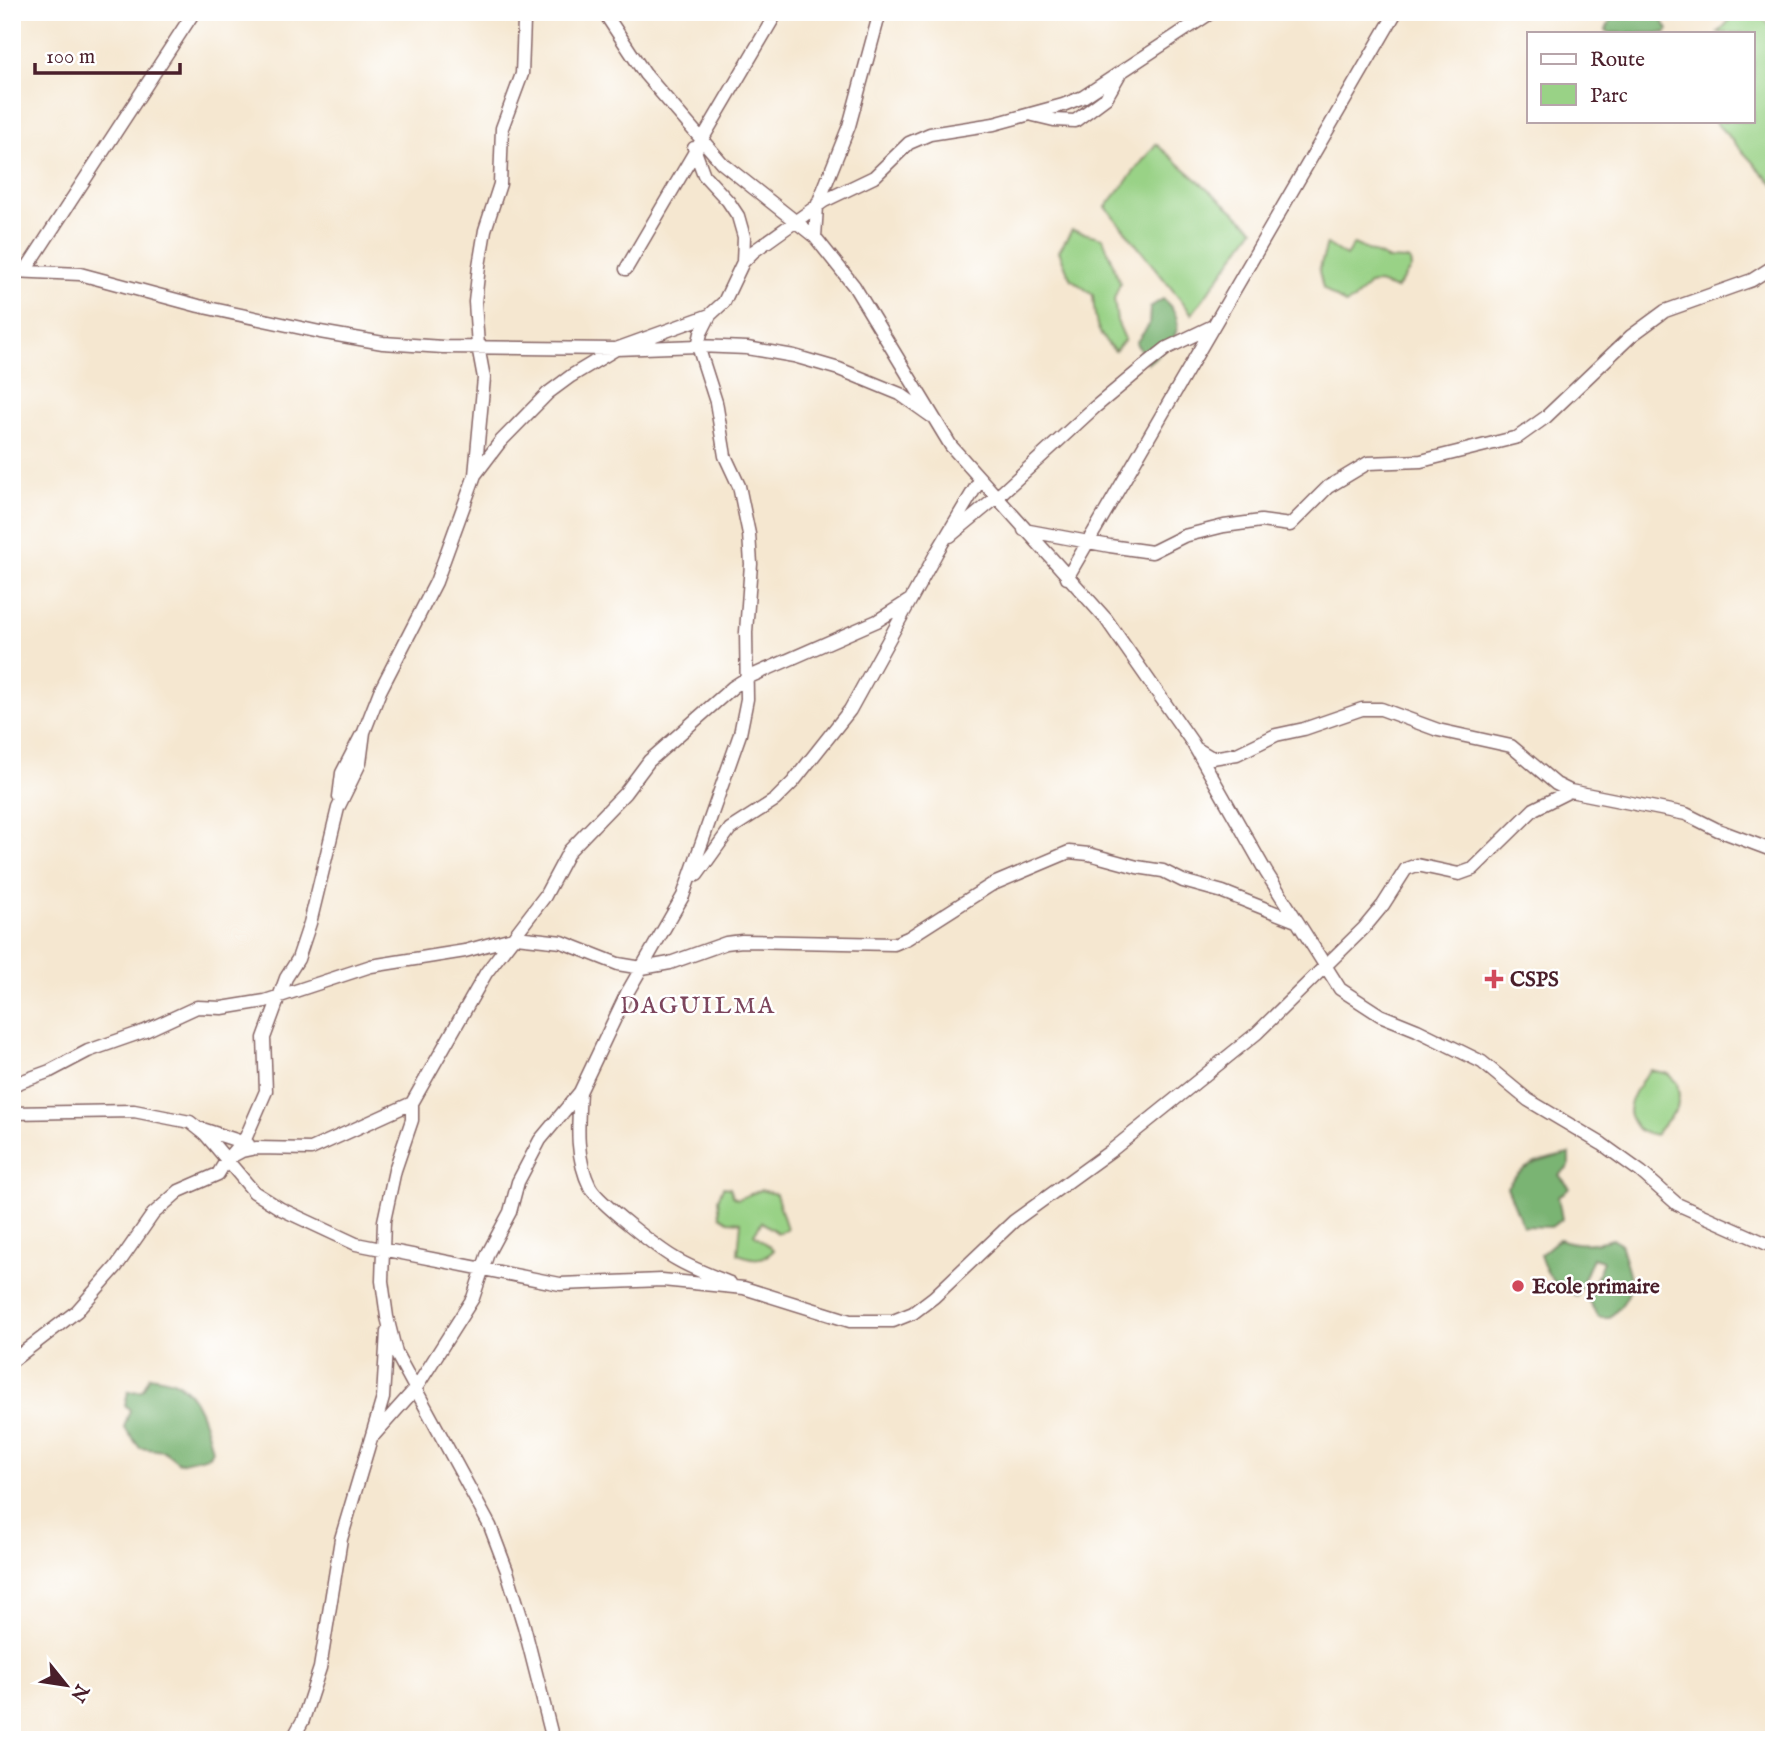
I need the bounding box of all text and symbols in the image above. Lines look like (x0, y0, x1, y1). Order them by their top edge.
scale bar (35, 32, 180, 76)
legend (1527, 32, 1754, 122)
text: 100 m (46, 44, 95, 71)
text: Route (1590, 47, 1645, 74)
text: Parc (1590, 83, 1628, 110)
place label: CSPS (1510, 967, 1559, 994)
marker: CSPS (1484, 969, 1504, 989)
district label: DAGUILMA (620, 991, 776, 1022)
place label: Ecole primaire (1532, 1274, 1660, 1301)
marker: Ecole primaire (1510, 1278, 1526, 1294)
north arrow (32, 1650, 102, 1720)
text: N (64, 1679, 94, 1706)

